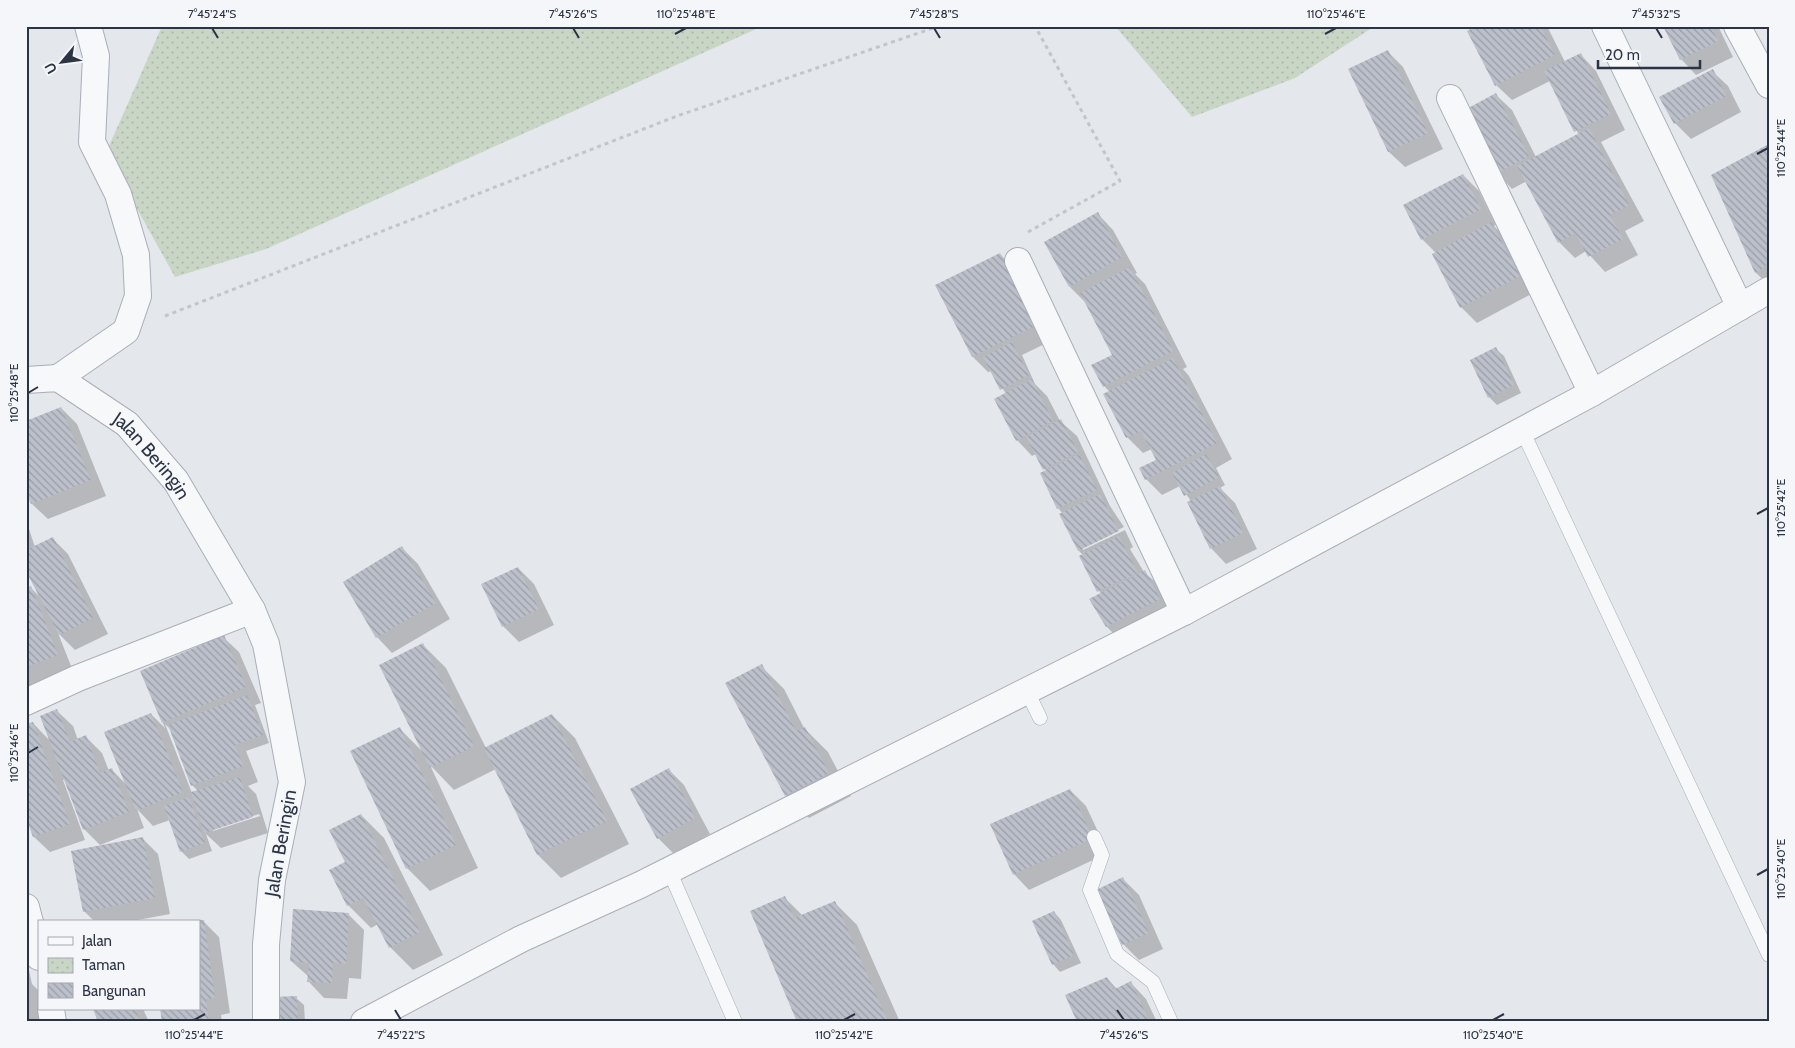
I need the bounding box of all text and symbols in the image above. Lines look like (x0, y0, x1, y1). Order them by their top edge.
text: 7°45'24"S (188, 6, 236, 21)
text: 7°45'26"S (549, 6, 597, 21)
text: 110°25'48"E (656, 6, 716, 21)
text: 7°45'28"S (909, 6, 959, 21)
text: 110°25'46"E (1307, 6, 1366, 21)
text: 7°45'32"S (1632, 6, 1680, 21)
north arrow (38, 38, 88, 88)
scale bar (1598, 38, 1700, 70)
text: 20 m (1605, 46, 1640, 64)
text: U (40, 60, 61, 77)
text: 110°25'44"E (1773, 118, 1788, 177)
text: 110°25'48"E (6, 363, 21, 423)
street label: Jalan Beringin (108, 406, 195, 504)
text: 110°25'42"E (1773, 479, 1788, 537)
text: 110°25'46"E (6, 723, 21, 782)
street label: Jalan Beringin (260, 788, 301, 899)
text: 110°25'40"E (1773, 839, 1788, 899)
legend (38, 920, 200, 1010)
text: Jalan (81, 932, 112, 950)
text: Taman (82, 956, 125, 974)
text: Bangunan (82, 982, 146, 1000)
text: 110°25'44"E (165, 1027, 224, 1042)
text: 7°45'22"S (377, 1027, 425, 1042)
text: 110°25'42"E (815, 1027, 873, 1042)
text: 7°45'26"S (1100, 1027, 1148, 1042)
text: 110°25'40"E (1463, 1027, 1523, 1042)

